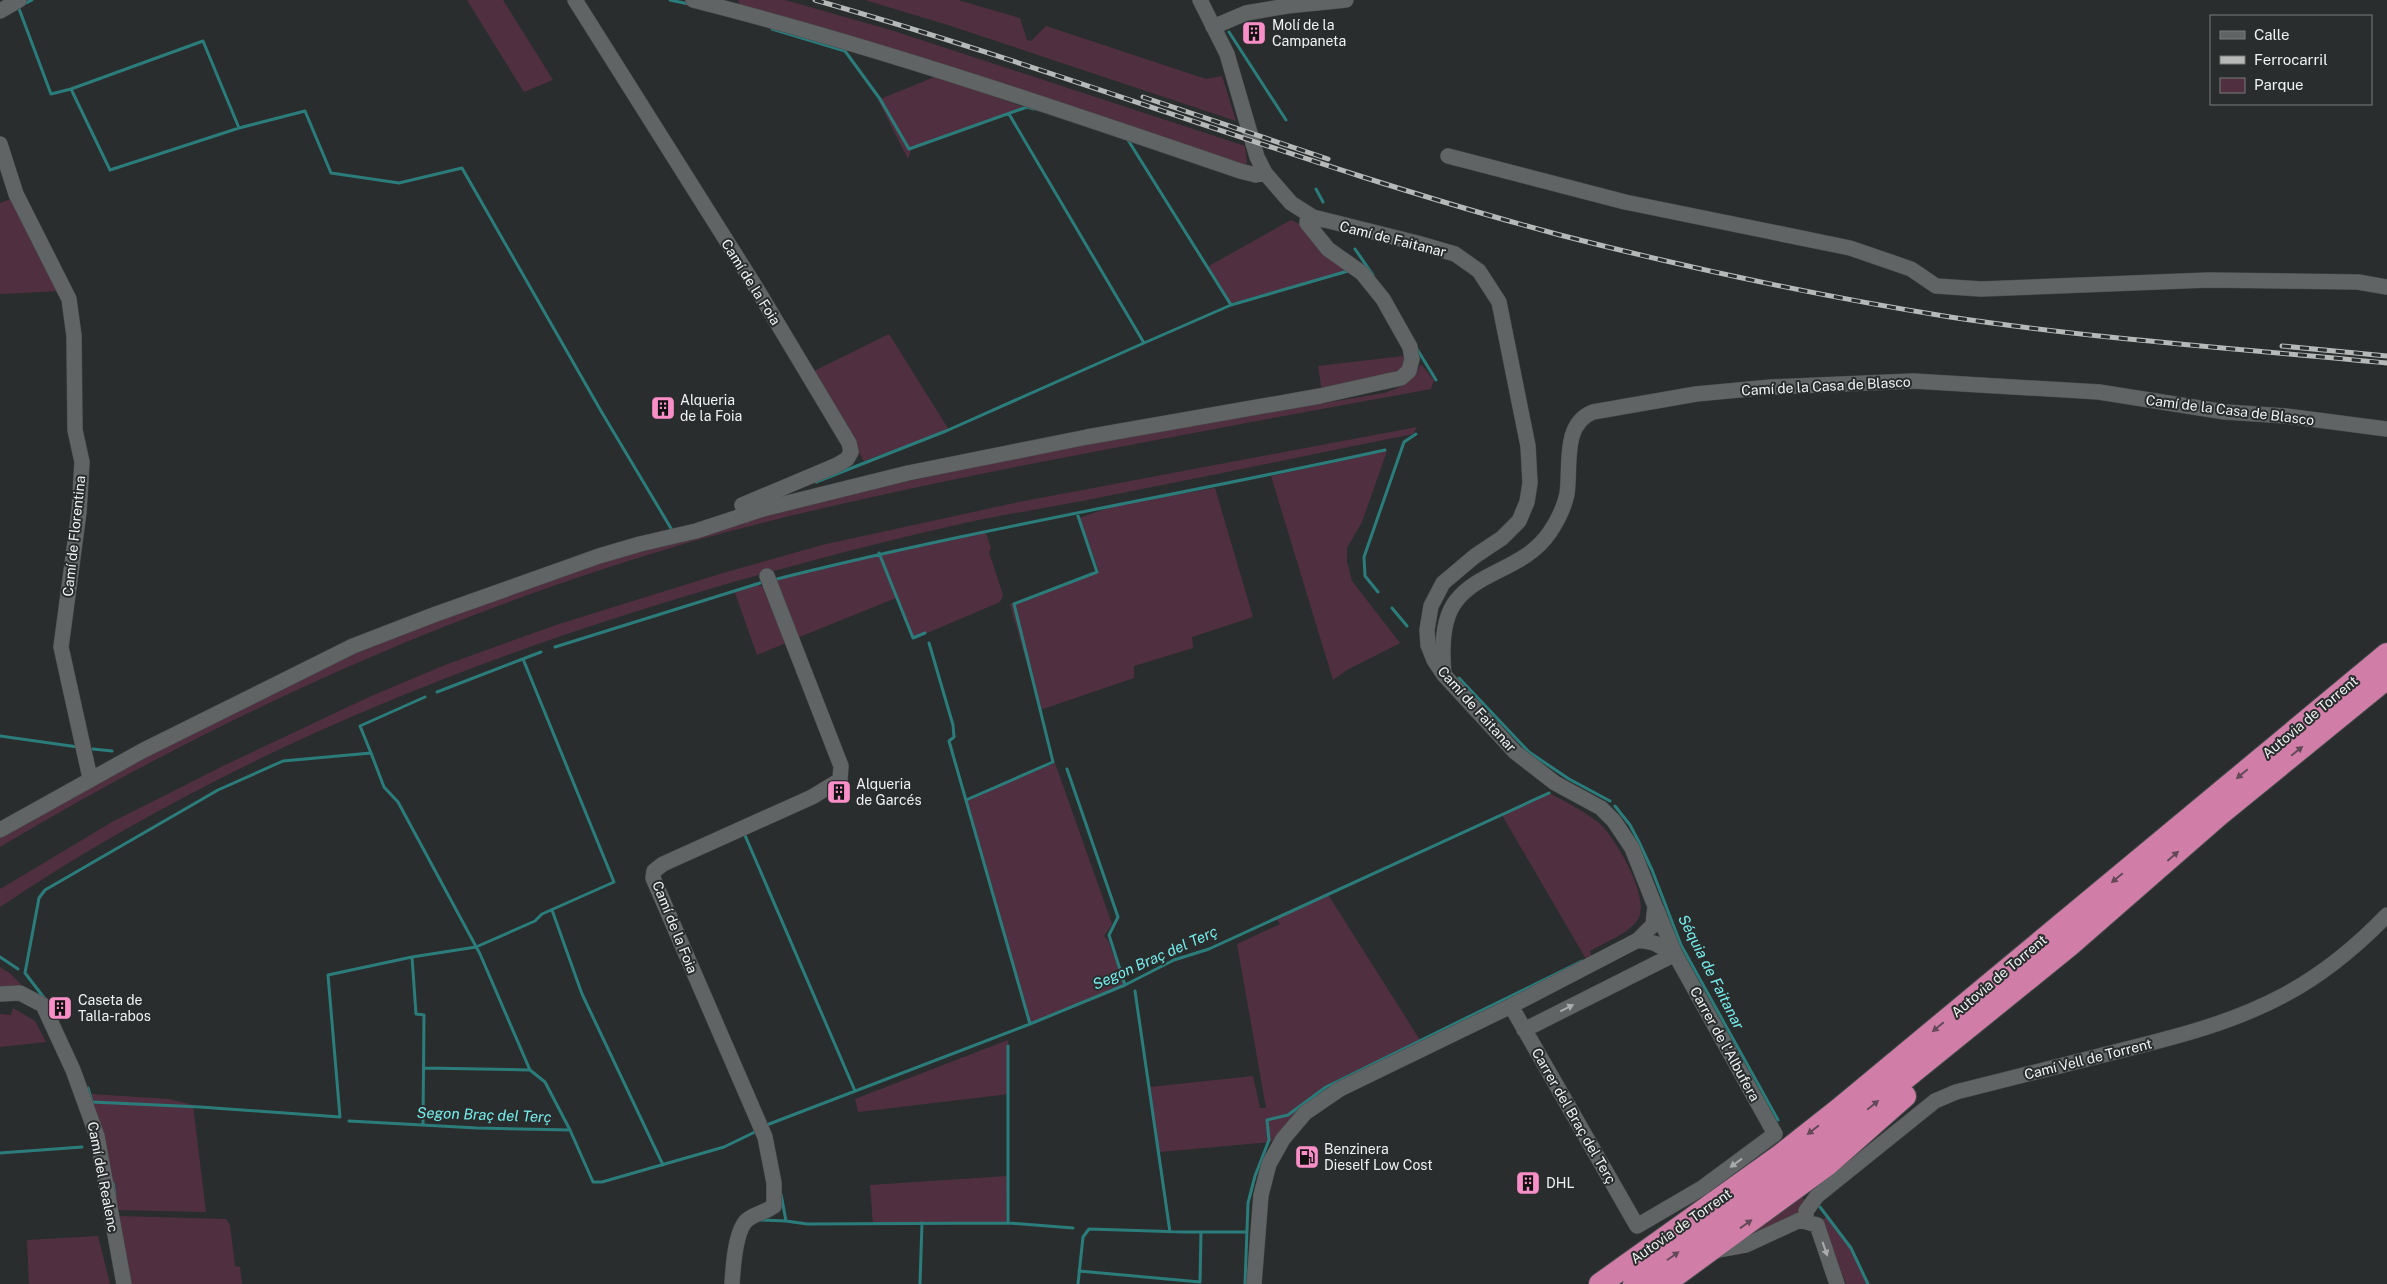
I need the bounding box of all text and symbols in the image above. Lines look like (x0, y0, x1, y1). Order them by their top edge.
legend (2210, 15, 2372, 105)
place label: Molí de la Campaneta (1272, 17, 1346, 49)
building icon: Molí de la Campaneta (1241, 20, 1267, 46)
text: Calle (2254, 26, 2290, 43)
text: Ferrocarril (2254, 51, 2328, 68)
text: Parque (2254, 76, 2304, 93)
street label: Camí de Faitanar (1338, 218, 1448, 260)
street label: Camí de la Foia (718, 236, 784, 328)
street label: Camí de la Casa de Blasco (1741, 374, 1911, 398)
place label: Alqueria de la Foia (680, 392, 742, 424)
street label: Camí de la Casa de Blasco (2145, 392, 2315, 428)
building icon: Alqueria de la Foia (650, 395, 676, 421)
street label: Camí de Florentina (60, 475, 88, 597)
street label: Camí de Faitanar (1434, 663, 1520, 755)
street label: Autovia de Torrent (2259, 673, 2361, 761)
one-way arrow (2290, 746, 2303, 757)
one-way arrow (2236, 769, 2249, 780)
place label: Alqueria de Garcés (856, 776, 922, 808)
building icon: Alqueria de Garcés (826, 779, 852, 805)
one-way arrow (2166, 850, 2178, 862)
one-way arrow (2111, 873, 2124, 884)
street label: Camí de la Foia (649, 879, 701, 975)
water label: Séquia de Faitanar (1675, 912, 1748, 1032)
water label: Segon Braç del Terç (1090, 922, 1220, 993)
street label: Autovia de Torrent (1948, 932, 2050, 1020)
street label: Carrer de l'Albufera (1687, 984, 1763, 1104)
place label: Caseta de Talla-rabos (78, 992, 151, 1024)
building icon: Caseta de Talla-rabos (47, 995, 73, 1021)
one-way arrow (1560, 1004, 1574, 1012)
one-way arrow (1932, 1021, 1944, 1032)
street label: Camí Vell de Torrent (2023, 1035, 2153, 1083)
street label: Carrer del Braç del Terç (1529, 1045, 1619, 1187)
one-way arrow (1866, 1100, 1879, 1111)
water label: Segon Braç del Terç (416, 1104, 552, 1125)
street label: Camí del Realenc (84, 1120, 122, 1234)
one-way arrow (1806, 1125, 1819, 1136)
place label: Benzinera Dieself Low Cost (1324, 1141, 1433, 1173)
fuel station icon: Benzinera Dieself Low Cost (1294, 1144, 1320, 1170)
one-way arrow (1729, 1158, 1743, 1168)
building icon: DHL (1515, 1170, 1541, 1196)
place label: DHL (1546, 1175, 1575, 1191)
street label: Autovia de Torrent (1628, 1185, 1734, 1267)
one-way arrow (1739, 1218, 1752, 1229)
one-way arrow (1822, 1241, 1829, 1256)
one-way arrow (1667, 1251, 1680, 1261)

